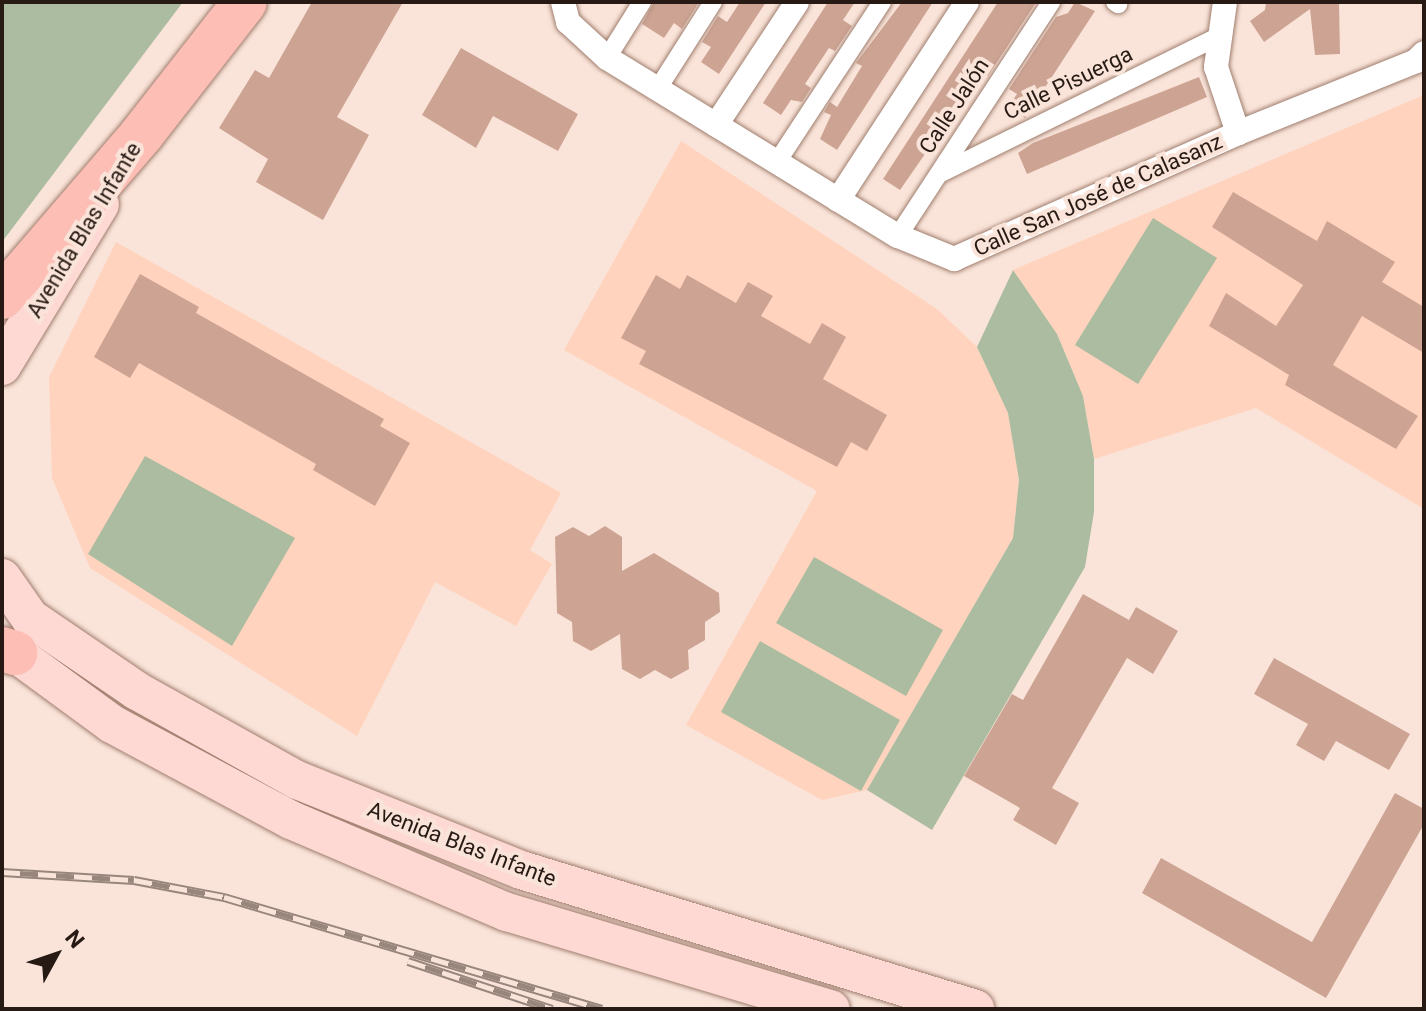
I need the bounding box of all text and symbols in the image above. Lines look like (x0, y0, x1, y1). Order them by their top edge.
street label: Calle Pisuerga (999, 40, 1137, 126)
street label: Calle Jalón (913, 53, 995, 159)
street label: Calle San José de Calasanz (970, 128, 1226, 262)
street label: Avenida Blas Infante (21, 138, 147, 322)
street label: Avenida Blas Infante (364, 796, 560, 892)
north arrow (16, 915, 96, 995)
text: N (60, 925, 89, 953)

